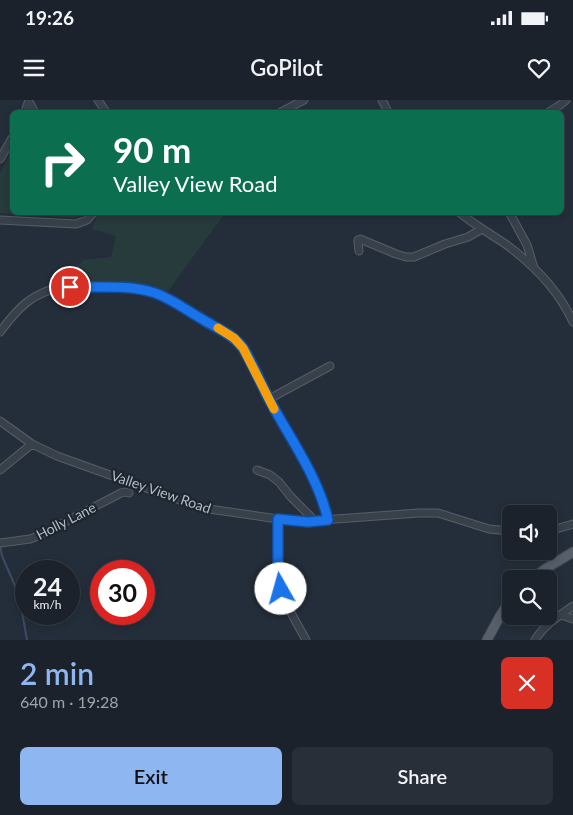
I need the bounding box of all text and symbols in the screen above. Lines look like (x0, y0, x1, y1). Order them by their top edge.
text: 19:26 (25, 6, 74, 29)
icon: menu (20, 54, 48, 82)
text: GoPilot (250, 54, 323, 81)
icon: heart (525, 54, 553, 82)
text: 90 m (113, 128, 191, 170)
icon: right (30, 130, 95, 195)
text: Valley View Road (113, 170, 278, 197)
pin (49, 266, 91, 308)
icon: arrive (56, 273, 84, 301)
street label: Valley View Road (109, 466, 213, 517)
street label: Holly Lane (33, 498, 99, 543)
map controls (502, 505, 557, 625)
button: sound (502, 505, 557, 560)
speed limit sign: 30 (90, 560, 155, 625)
position arrow (254, 562, 306, 614)
button: search (502, 570, 557, 625)
text: 24 (33, 571, 62, 601)
text: km/h (33, 597, 62, 612)
text: 2 min (20, 655, 94, 691)
button: close (501, 657, 553, 709)
text: 640 m · 19:28 (20, 692, 119, 711)
button: Exit (20, 747, 282, 805)
button: Share (292, 747, 553, 805)

